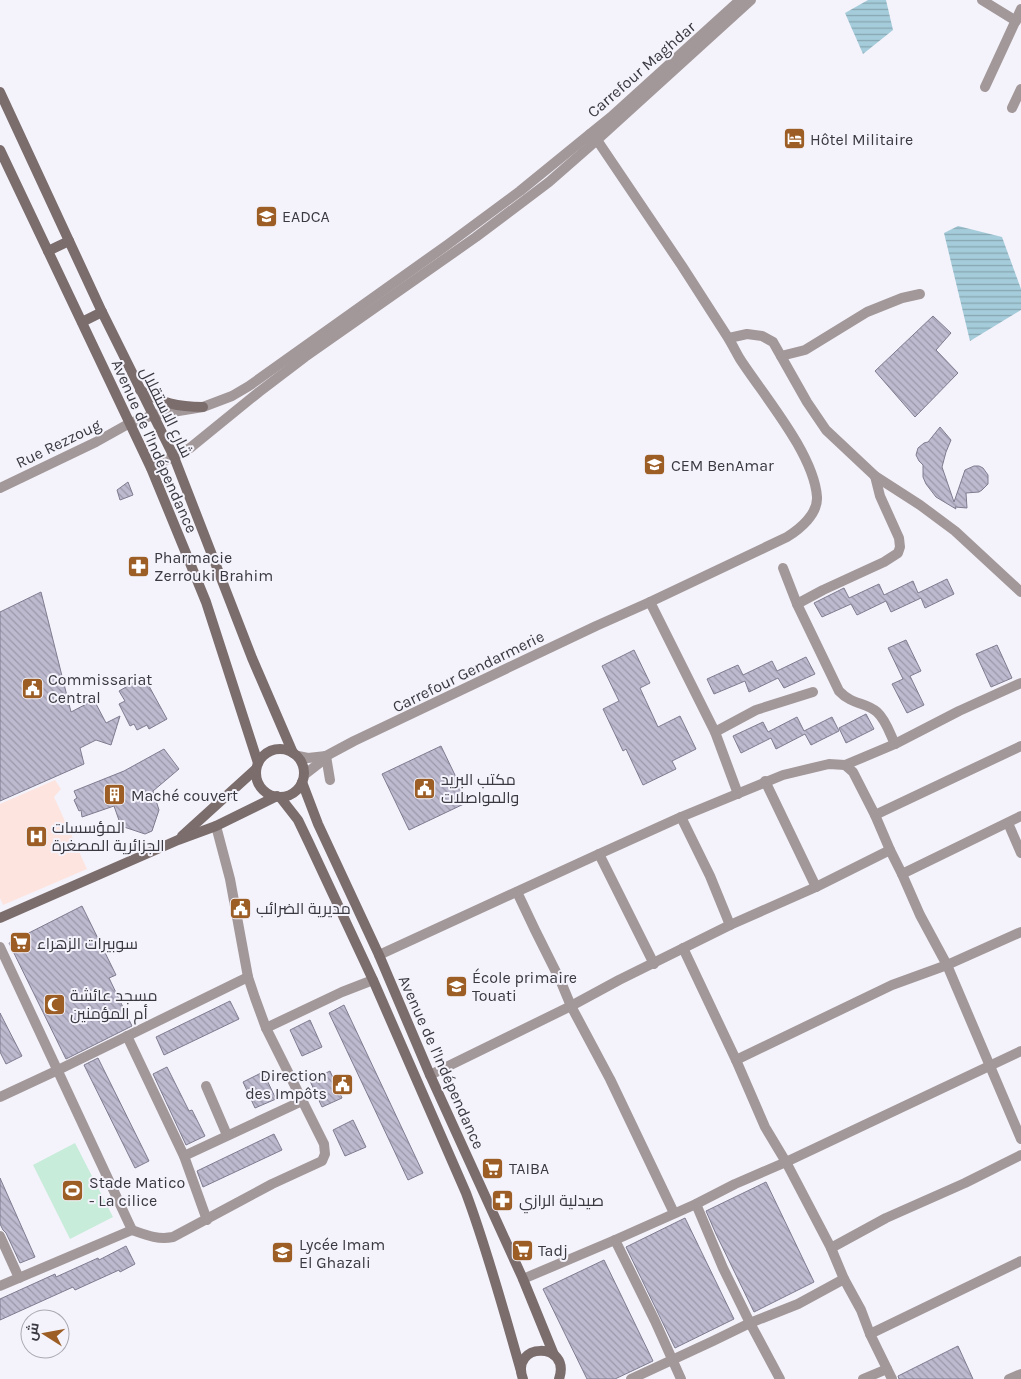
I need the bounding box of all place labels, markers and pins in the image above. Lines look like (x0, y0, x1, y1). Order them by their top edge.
hotel icon: Hôtel Militaire (782, 127, 806, 151)
place label: Hôtel Militaire (810, 130, 913, 149)
school or university icon: EADCA (254, 204, 278, 228)
place label: EADCA (282, 207, 330, 226)
school or university icon: CEM BenAmar (643, 453, 667, 477)
place label: CEM BenAmar (671, 456, 774, 475)
place label: Pharmacie Zerrouki Brahim (154, 548, 273, 585)
pharmacy icon: Pharmacie Zerrouki Brahim (126, 554, 150, 578)
place label: Commissariat Central (48, 670, 152, 707)
public building icon: Commissariat Central (20, 676, 44, 700)
place label: مكتب البريد والمواصلات (441, 770, 519, 807)
public building icon: مكتب البريد والمواصلات (413, 776, 437, 800)
building icon: Maché couvert (103, 783, 127, 807)
place label: Maché couvert (131, 786, 238, 805)
place label: المؤسسات الجزائرية المصغرة (52, 818, 165, 855)
hospital icon: المؤسسات الجزائرية المصغرة (24, 824, 48, 848)
public building icon: مديرية الضرائب (228, 896, 252, 920)
place label: مديرية الضرائب (256, 899, 351, 918)
supermarket icon: سوبيرات الزهراء (9, 931, 33, 955)
place label: سوبيرات الزهراء (37, 934, 138, 953)
place label: École primaire Touati (472, 968, 577, 1005)
school or university icon: École primaire Touati (444, 974, 468, 998)
place label: مسجد عائشة أم المؤمنين (70, 986, 158, 1025)
mosque icon: مسجد عائشة أم المؤمنين (42, 992, 66, 1016)
place label: Direction des Impôts (245, 1066, 327, 1103)
public building icon: Direction des Impôts (331, 1072, 355, 1096)
supermarket icon: TAIBA (481, 1156, 505, 1180)
place label: TAIBA (509, 1159, 549, 1178)
place label: Stade Matico - La cilice (89, 1173, 185, 1210)
sports icon: Stade Matico - La cilice (61, 1179, 85, 1203)
pharmacy icon: صيدلية الرازي (491, 1188, 515, 1212)
place label: صيدلية الرازي (519, 1191, 604, 1214)
place label: Lycée Imam El Ghazali (299, 1235, 385, 1272)
supermarket icon: Tadj (510, 1238, 534, 1262)
school or university icon: Lycée Imam El Ghazali (271, 1241, 295, 1265)
place label: Tadj (538, 1241, 568, 1260)

